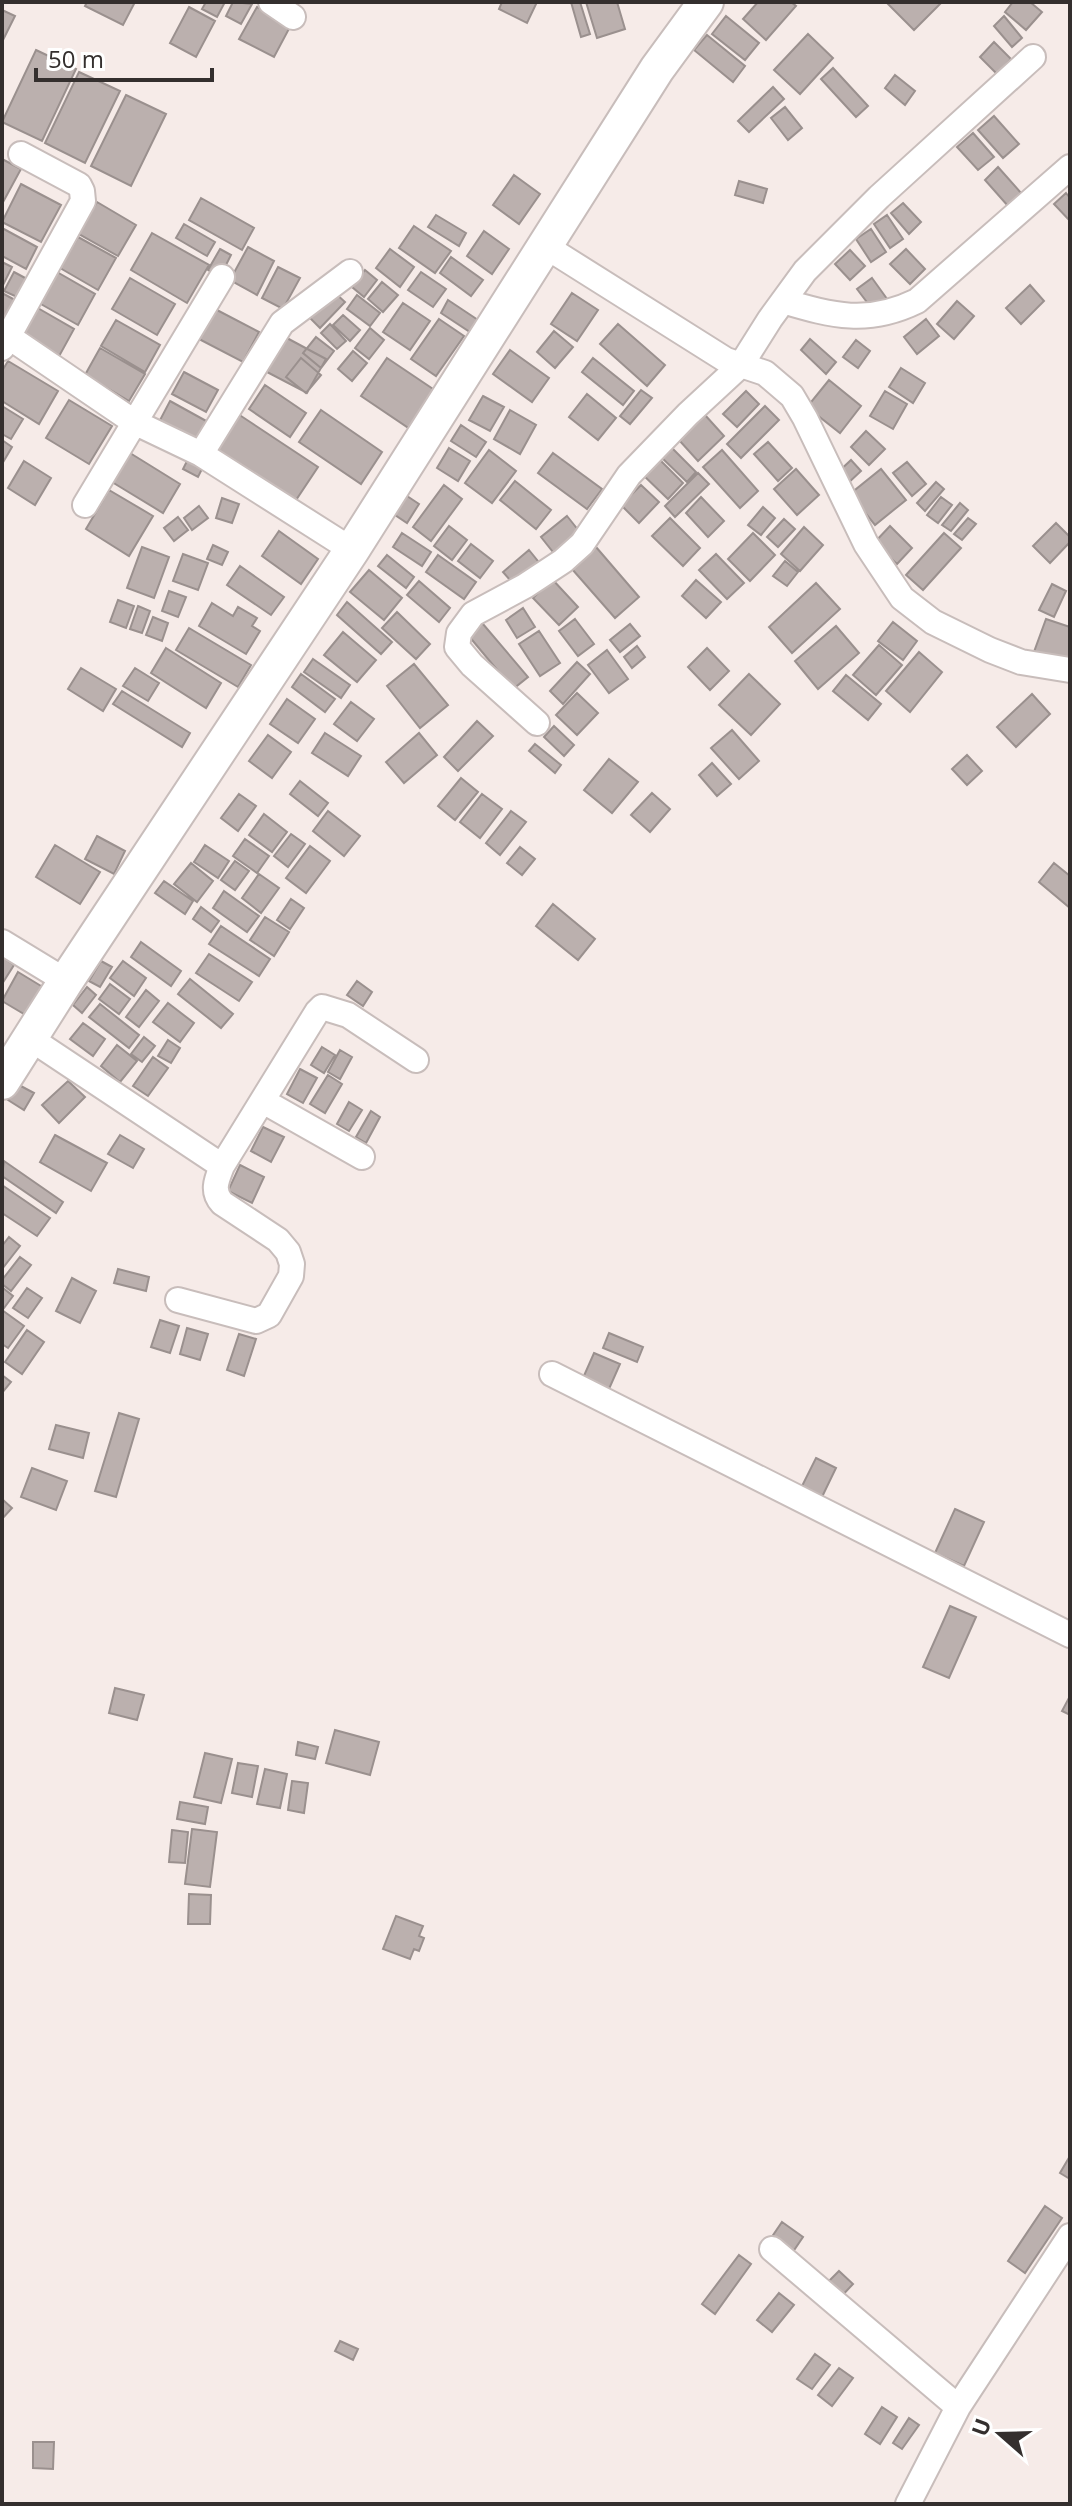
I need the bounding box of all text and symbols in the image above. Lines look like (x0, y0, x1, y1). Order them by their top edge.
scale bar (36, 32, 212, 82)
text: 50 m (48, 42, 104, 75)
north arrow (960, 2394, 1040, 2474)
text: U (963, 2414, 997, 2440)

